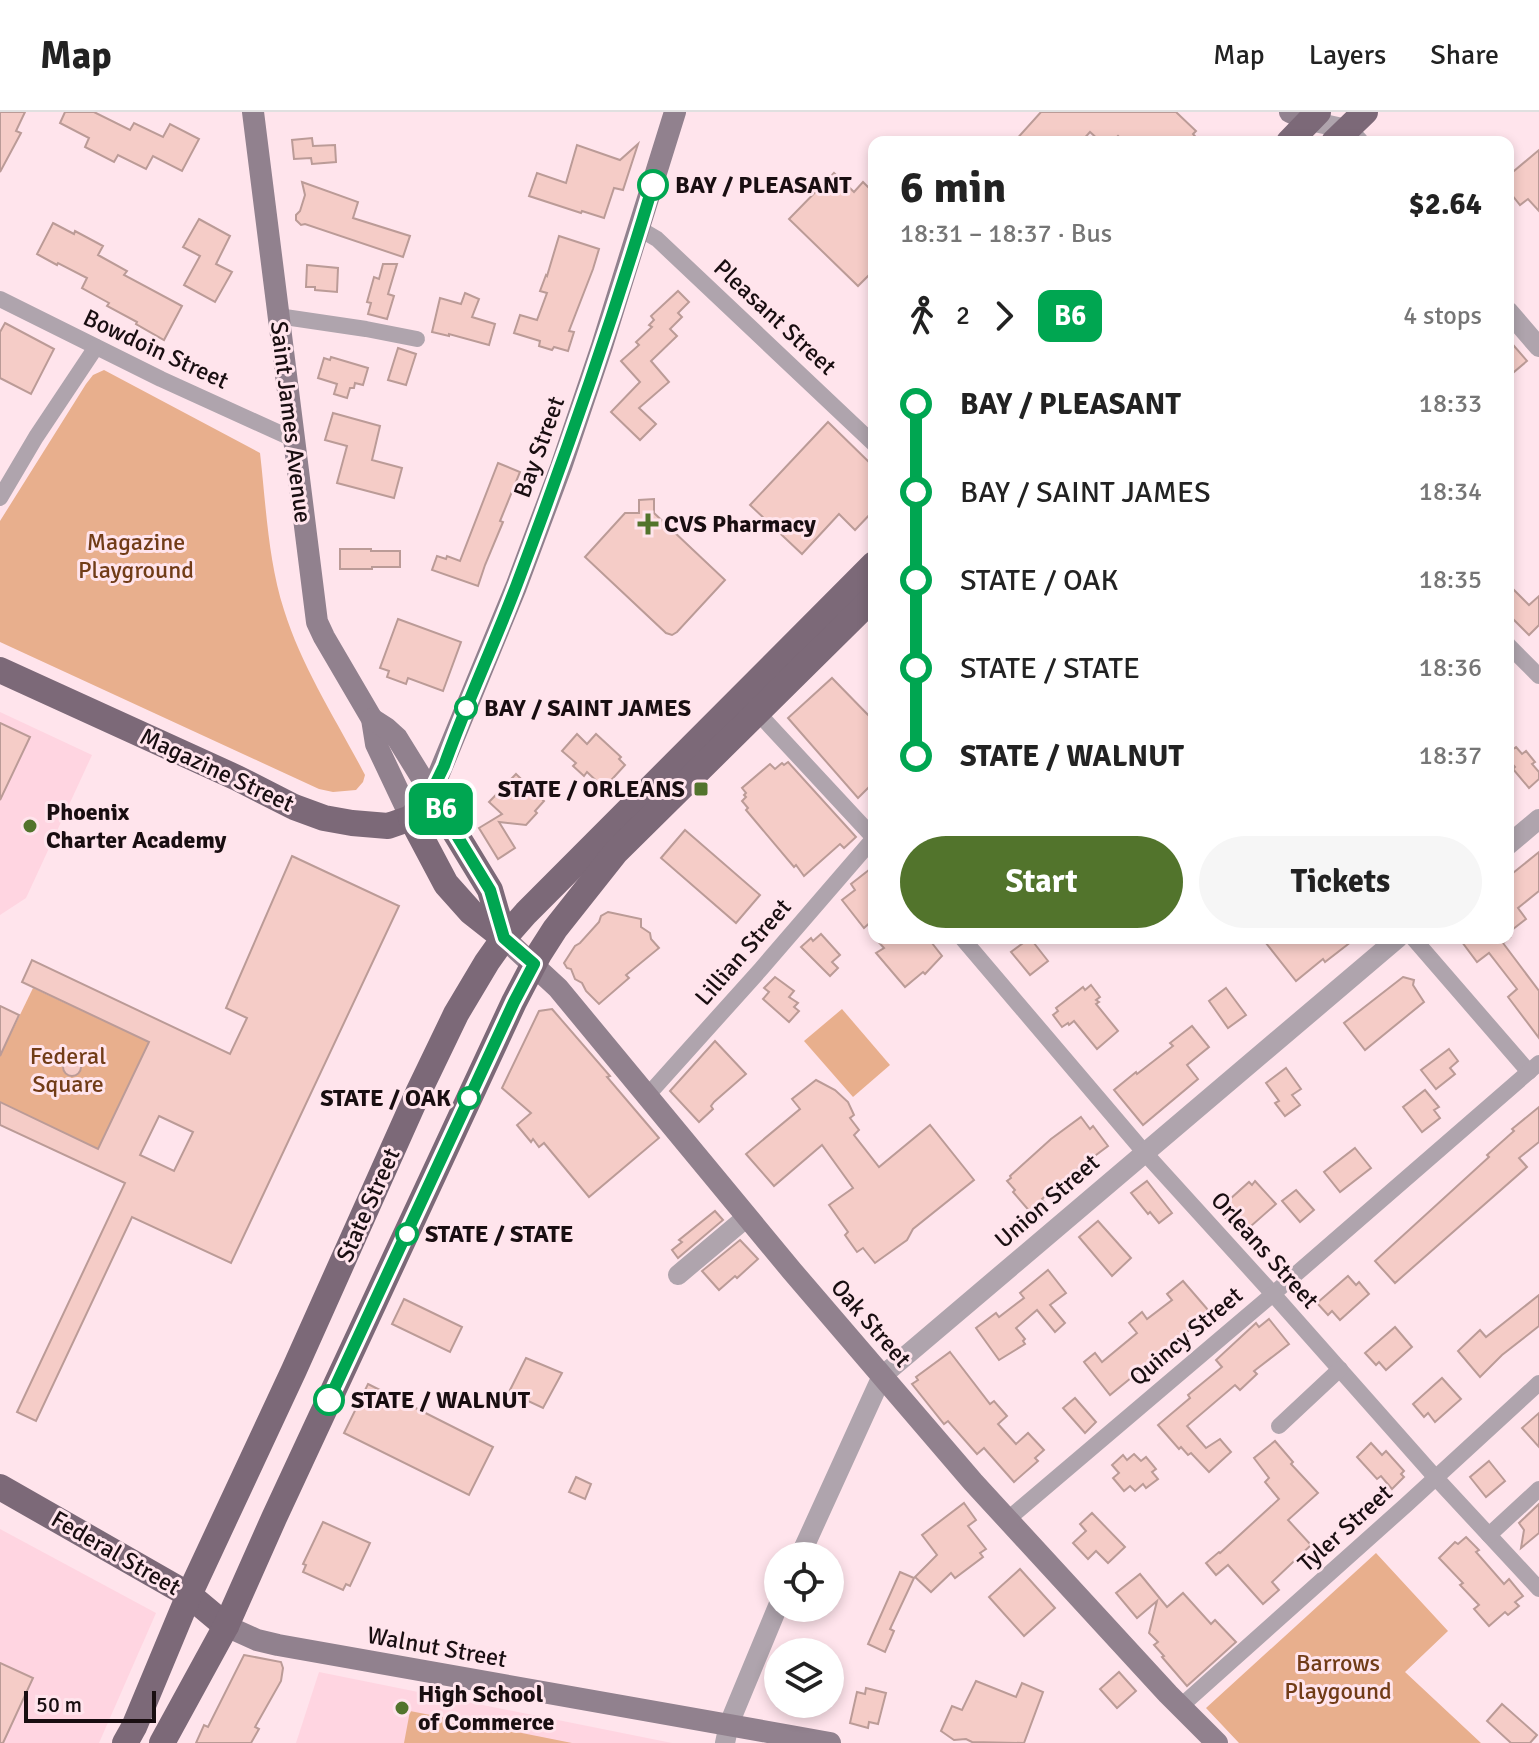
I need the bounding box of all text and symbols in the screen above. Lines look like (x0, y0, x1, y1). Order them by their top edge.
text: Map (40, 32, 112, 79)
text: Map (1213, 38, 1265, 72)
text: Layers (1309, 38, 1386, 72)
text: Share (1430, 38, 1499, 72)
text: 6 min (900, 161, 1006, 215)
marker: BAY / PLEASANT (638, 170, 668, 200)
place label: BAY / PLEASANT (675, 170, 852, 200)
text: $2.64 (1409, 186, 1482, 223)
text: 18:31 – 18:37 · Bus (900, 218, 1112, 250)
street label: Pleasant Street (708, 253, 842, 381)
icon: walk (900, 294, 944, 338)
icon: forward (982, 294, 1026, 338)
text: B6 (1054, 299, 1086, 333)
text: 2 (956, 300, 970, 332)
text: 4 stops (1403, 300, 1482, 332)
street label: Bowdoin Street (79, 302, 233, 396)
street label: Saint James Avenue (264, 319, 318, 525)
text: BAY / PLEASANT (960, 386, 1181, 423)
text: 18:33 (1419, 388, 1482, 420)
street label: Bay Street (507, 392, 571, 502)
text: BAY / SAINT JAMES (960, 474, 1211, 511)
text: 18:34 (1419, 476, 1482, 508)
place label: CVS Pharmacy (664, 509, 816, 539)
marker: CVS Pharmacy (639, 515, 657, 533)
park label: Magazine Playground (78, 527, 194, 585)
text: STATE / OAK (960, 562, 1119, 599)
text: 18:35 (1419, 564, 1482, 596)
text: STATE / STATE (960, 650, 1140, 687)
text: 18:36 (1419, 652, 1482, 684)
place label: BAY / SAINT JAMES (484, 693, 691, 723)
marker: BAY / SAINT JAMES (455, 697, 477, 719)
street label: Magazine Street (135, 721, 299, 819)
text: STATE / WALNUT (960, 738, 1184, 775)
text: 18:37 (1419, 740, 1482, 772)
place label: STATE / ORLEANS (498, 774, 685, 804)
marker: STATE / ORLEANS (692, 780, 710, 798)
line badge: B6 (405, 783, 477, 835)
text: B6 (425, 792, 457, 826)
place label: Phoenix Charter Academy (46, 797, 227, 855)
marker: Phoenix Charter Academy (21, 817, 39, 835)
button: Start (900, 836, 1183, 928)
button: Tickets (1199, 836, 1482, 928)
street label: Lillian Street (688, 892, 798, 1012)
park label: Federal Square (30, 1041, 106, 1099)
place label: STATE / OAK (320, 1083, 451, 1113)
marker: STATE / OAK (458, 1087, 480, 1109)
street label: State Street (330, 1143, 406, 1267)
street label: Union Street (988, 1147, 1106, 1255)
street label: Orleans Street (1205, 1185, 1325, 1315)
place label: STATE / STATE (425, 1219, 573, 1249)
marker: STATE / STATE (396, 1223, 418, 1245)
street label: Oak Street (824, 1273, 918, 1373)
street label: Quincy Street (1123, 1280, 1249, 1392)
marker: STATE / WALNUT (314, 1385, 344, 1415)
place label: STATE / WALNUT (351, 1385, 531, 1415)
street label: Tyler Street (1292, 1478, 1398, 1578)
street label: Federal Street (46, 1504, 186, 1602)
map controls (764, 1542, 844, 1718)
button: locate (764, 1542, 844, 1622)
street label: Walnut Street (365, 1620, 509, 1674)
button: layers (764, 1638, 844, 1718)
park label: Barrows Playgound (1284, 1648, 1392, 1706)
place label: High School of Commerce (418, 1679, 555, 1737)
scale bar (24, 1687, 156, 1723)
text: 50 m (36, 1691, 82, 1718)
marker: High School of Commerce (393, 1699, 411, 1717)

